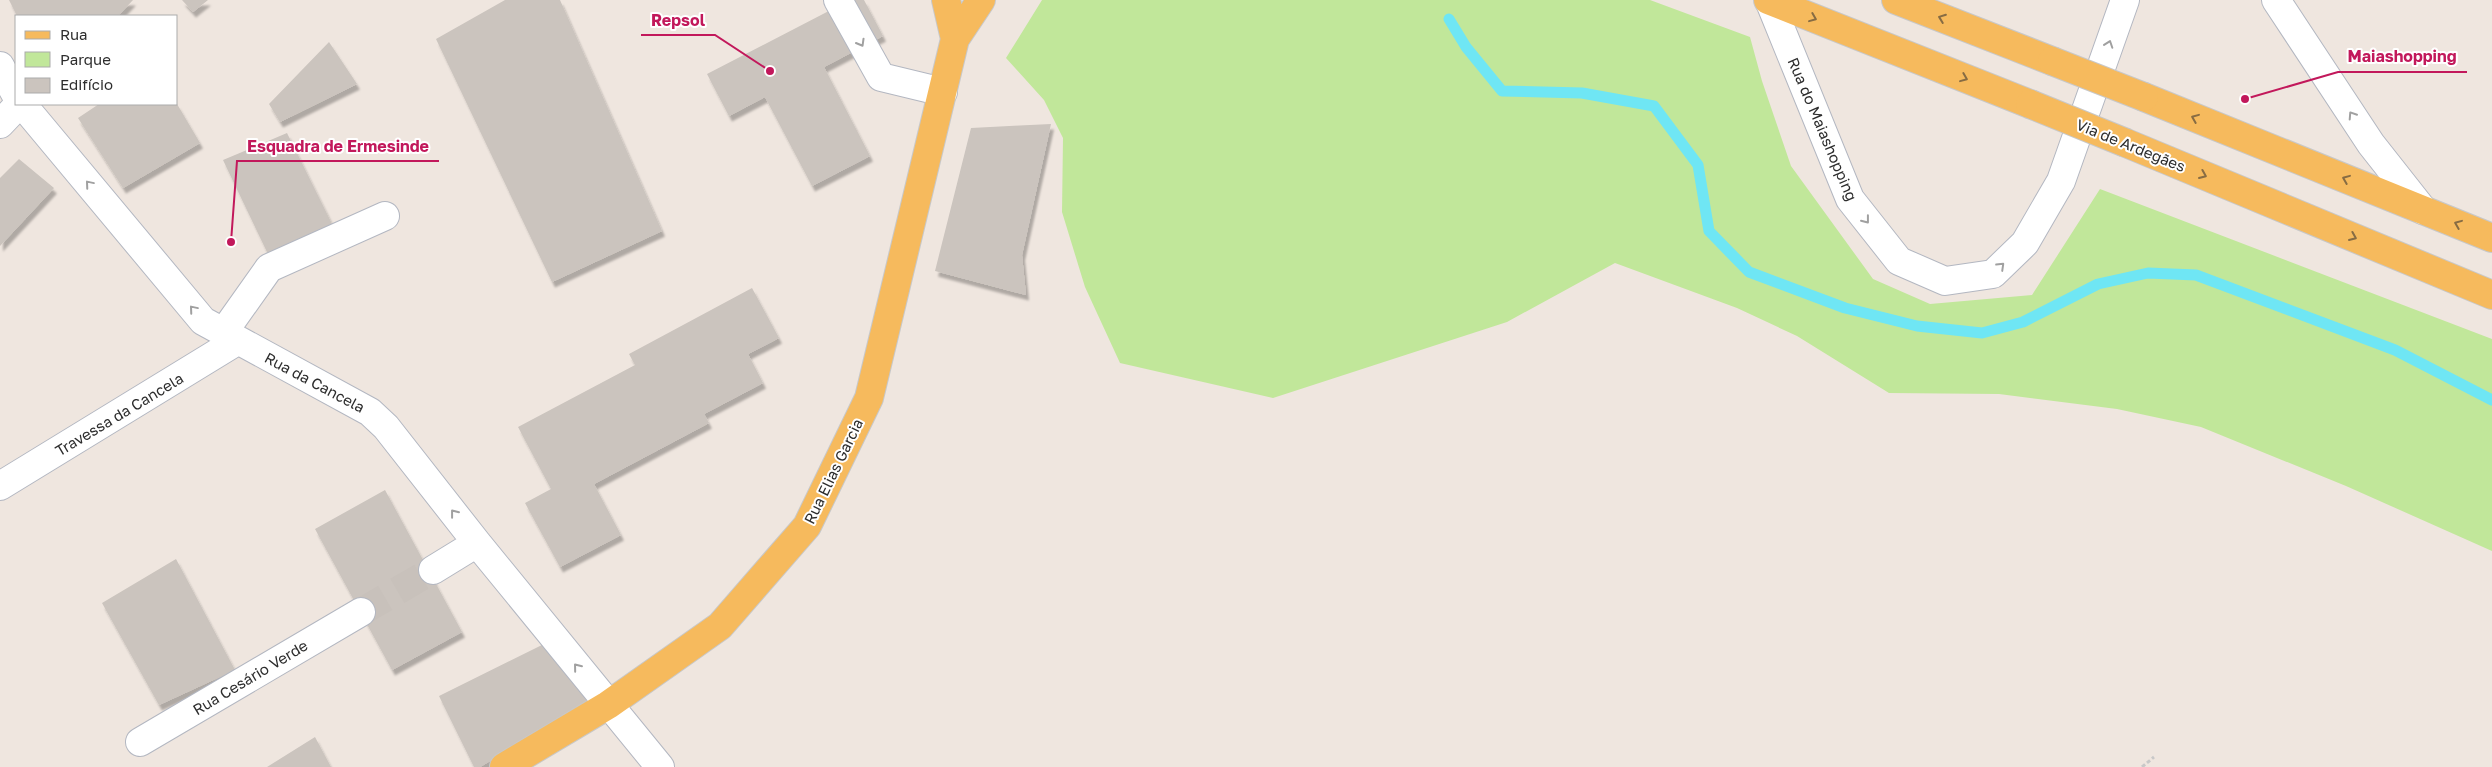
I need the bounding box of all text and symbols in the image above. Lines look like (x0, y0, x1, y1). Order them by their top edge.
callout: Repsol (641, 4, 715, 35)
text: Repsol (651, 10, 706, 30)
one-way arrow (1808, 12, 1817, 22)
one-way arrow (1938, 14, 1947, 24)
legend (15, 15, 178, 105)
text: Rua (60, 25, 87, 43)
one-way arrow (855, 37, 865, 46)
one-way arrow (2104, 40, 2114, 49)
callout: Maiashopping (2338, 41, 2467, 72)
text: Maiashopping (2347, 46, 2457, 66)
text: Parque (60, 50, 111, 68)
street label: Rua do Maiashopping (1785, 55, 1861, 203)
one-way arrow (1959, 72, 1968, 82)
text: Edifício (60, 75, 113, 93)
one-way arrow (2349, 112, 2358, 121)
one-way arrow (2191, 113, 2200, 124)
street label: Via de Ardegães (2074, 115, 2188, 175)
callout: Esquadra de Ermesinde (237, 130, 439, 161)
text: Esquadra de Ermesinde (247, 136, 429, 156)
one-way arrow (2198, 169, 2207, 179)
one-way arrow (2342, 174, 2350, 184)
one-way arrow (86, 181, 94, 190)
one-way arrow (1861, 214, 1869, 223)
one-way arrow (2454, 220, 2462, 230)
one-way arrow (2348, 231, 2357, 242)
one-way arrow (1995, 263, 2004, 272)
one-way arrow (190, 306, 198, 315)
street label: Rua da Cancela (262, 348, 368, 416)
street label: Travessa da Cancela (52, 369, 186, 459)
street label: Rua Elias Garcia (800, 415, 866, 527)
one-way arrow (451, 510, 459, 519)
street label: Rua Cesário Verde (189, 635, 311, 718)
one-way arrow (575, 664, 583, 673)

